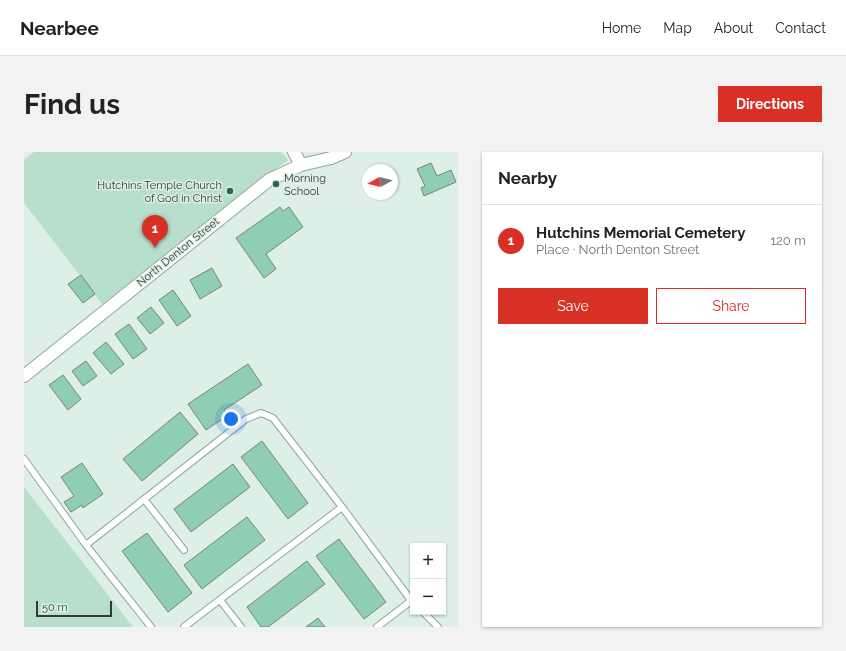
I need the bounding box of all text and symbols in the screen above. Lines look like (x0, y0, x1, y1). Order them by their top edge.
text: Nearbee (20, 17, 99, 39)
text: Home (602, 20, 641, 36)
text: Map (663, 20, 692, 36)
text: About (714, 20, 753, 36)
text: Contact (775, 20, 826, 36)
button: Directions (718, 86, 822, 122)
text: Find us (24, 88, 120, 121)
north arrow (362, 164, 398, 200)
text: Nearby (498, 168, 557, 188)
place label: Morning School (284, 172, 326, 198)
place label: Hutchins Temple Church of God in Christ (97, 179, 222, 205)
marker: Morning School (271, 179, 281, 189)
marker: Hutchins Temple Church of God in Christ (225, 186, 235, 196)
street label: North Denton Street (134, 215, 222, 289)
pin: 1 (142, 215, 168, 248)
text: Hutchins Memorial Cemetery (536, 224, 745, 242)
text: 1 (508, 233, 514, 248)
text: 120 m (770, 233, 806, 248)
text: Place · North Denton Street (536, 242, 699, 257)
button: Save (498, 288, 648, 324)
button: Share (656, 288, 806, 324)
your location (221, 409, 241, 429)
map controls (410, 543, 446, 615)
button: + (410, 543, 446, 579)
button: − (410, 579, 446, 615)
scale bar (36, 599, 112, 618)
text: 50 m (42, 601, 68, 614)

